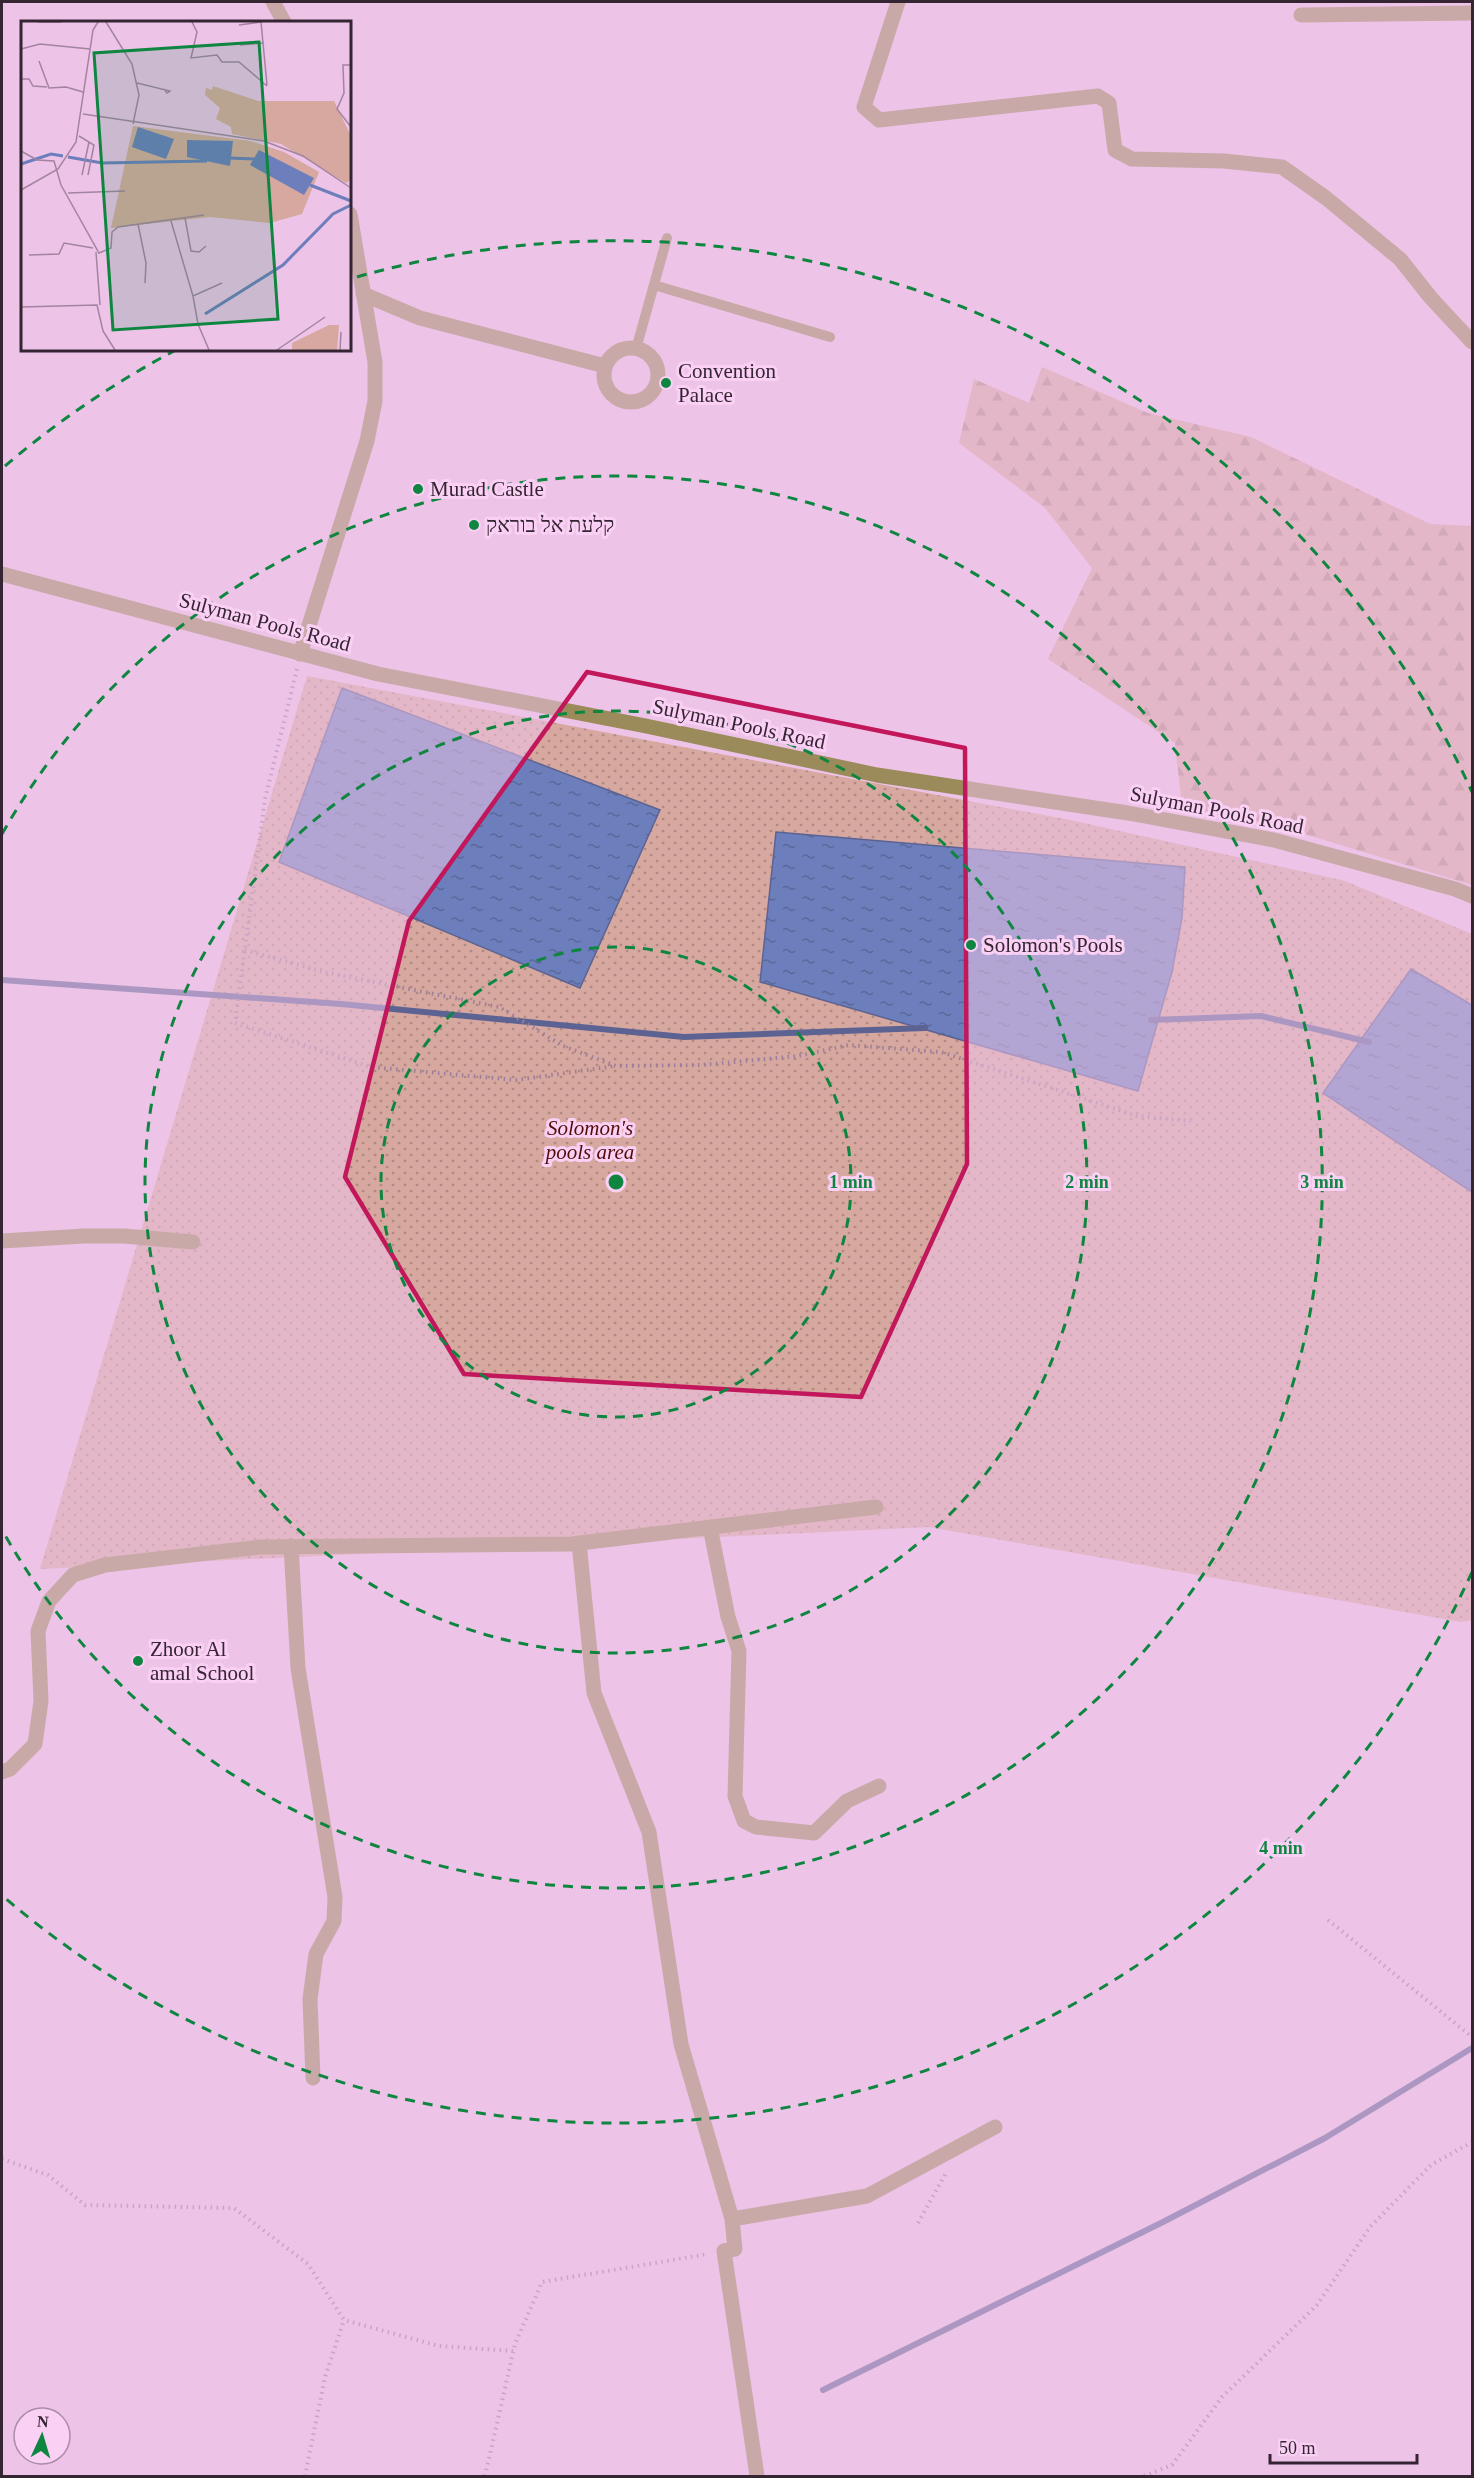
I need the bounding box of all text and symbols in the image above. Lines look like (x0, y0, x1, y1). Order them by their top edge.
inset map (21, 21, 351, 351)
place label: Convention Palace (678, 359, 776, 407)
marker: Convention Palace (659, 376, 673, 390)
place label: Murad Castle (430, 477, 544, 501)
marker: Murad Castle (411, 482, 425, 496)
place label: קלעת אל בוראק (486, 513, 614, 537)
marker: קלעת אל בוראק (467, 518, 481, 532)
street label: Sulyman Pools Road (177, 588, 354, 657)
street label: Sulyman Pools Road (650, 694, 828, 754)
street label: Sulyman Pools Road (1128, 781, 1306, 839)
place label: Solomon's Pools (983, 933, 1123, 957)
marker: Solomon's Pools (964, 938, 978, 952)
park label: Solomon's pools area (544, 1116, 634, 1164)
centre of rings (606, 1172, 626, 1192)
text: 1 min (829, 1172, 873, 1192)
text: 2 min (1065, 1172, 1109, 1192)
text: 3 min (1300, 1172, 1344, 1192)
place label: Zhoor Al amal School (150, 1637, 255, 1685)
marker: Zhoor Al amal School (131, 1654, 145, 1668)
text: 4 min (1259, 1838, 1303, 1858)
north arrow (12, 2406, 72, 2466)
text: N (37, 2413, 50, 2430)
scale bar (1270, 2427, 1417, 2465)
text: 50 m (1279, 2438, 1316, 2458)

